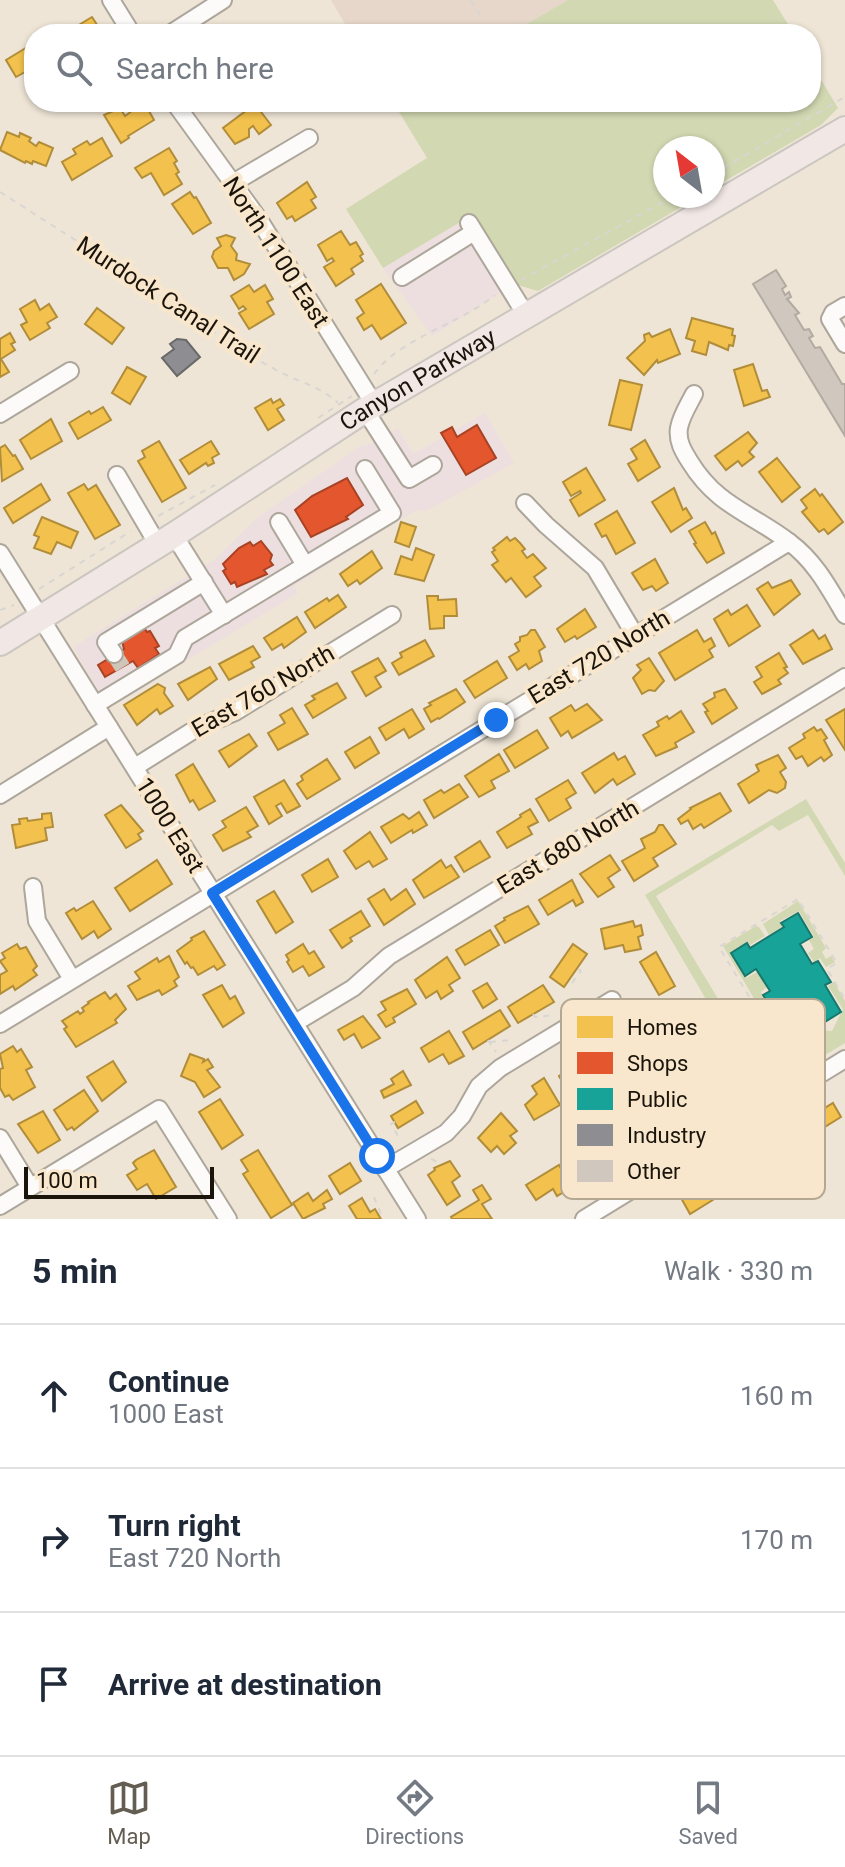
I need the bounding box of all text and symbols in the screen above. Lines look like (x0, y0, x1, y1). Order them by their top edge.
search box (24, 24, 821, 112)
icon: search (52, 46, 96, 90)
text: Search here (116, 51, 274, 86)
north arrow (653, 136, 725, 208)
street label: North 1100 East (217, 172, 335, 332)
street label: Murdock Canal Trail (71, 230, 265, 370)
street label: Canyon Parkway (334, 322, 501, 437)
street label: East 720 North (523, 604, 675, 710)
street label: East 760 North (187, 639, 339, 743)
route end (478, 702, 514, 738)
street label: 1000 East (130, 772, 210, 878)
street label: East 680 North (492, 794, 644, 900)
legend (561, 999, 825, 1199)
text: Homes (627, 1015, 698, 1040)
text: Shops (627, 1051, 688, 1076)
text: Public (627, 1087, 688, 1112)
text: Industry (627, 1123, 707, 1148)
route start (359, 1138, 395, 1174)
text: Other (627, 1159, 681, 1184)
scale bar (24, 1163, 214, 1199)
text: 100 m (36, 1168, 98, 1193)
text: 5 min (32, 1251, 117, 1291)
text: Walk · 330 m (664, 1256, 813, 1286)
text: Continue (108, 1364, 229, 1399)
icon: ahead (32, 1374, 76, 1418)
text: 160 m (740, 1381, 813, 1411)
text: 1000 East (108, 1399, 224, 1429)
text: Turn right (108, 1508, 241, 1543)
icon: right (32, 1518, 76, 1562)
text: 170 m (740, 1525, 813, 1555)
text: East 720 North (108, 1543, 281, 1573)
icon: arrive (32, 1662, 76, 1706)
text: Arrive at destination (108, 1667, 382, 1702)
tab: Map (107, 1776, 151, 1849)
tab: Directions (365, 1776, 464, 1849)
tab: Saved (678, 1776, 738, 1849)

